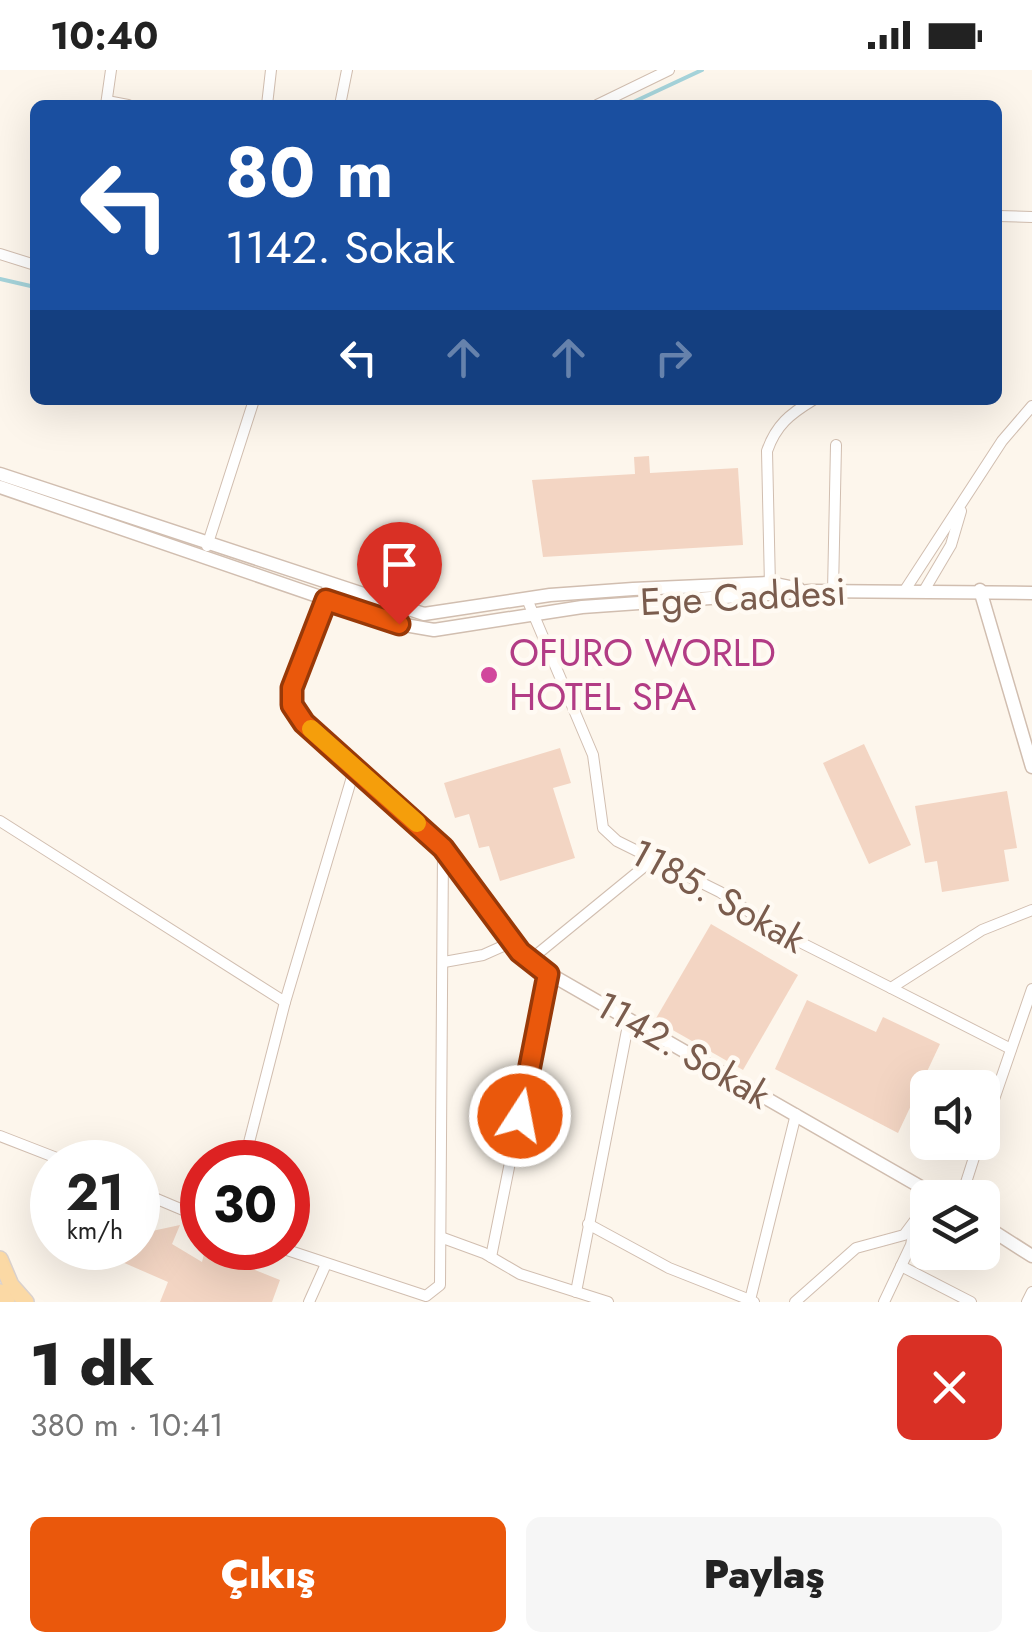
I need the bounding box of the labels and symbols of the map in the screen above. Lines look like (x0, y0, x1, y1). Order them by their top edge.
pin (357, 522, 442, 625)
street label: Ege Caddesi (639, 564, 847, 629)
place label: OFURO WORLD HOTEL SPA (509, 625, 776, 724)
marker: OFURO WORLD HOTEL SPA (478, 664, 500, 686)
street label: 1185. Sokak (621, 825, 816, 966)
street label: 1142. Sokak (585, 977, 781, 1122)
position arrow (468, 1064, 572, 1168)
speed limit sign: 30 (180, 1140, 310, 1270)

